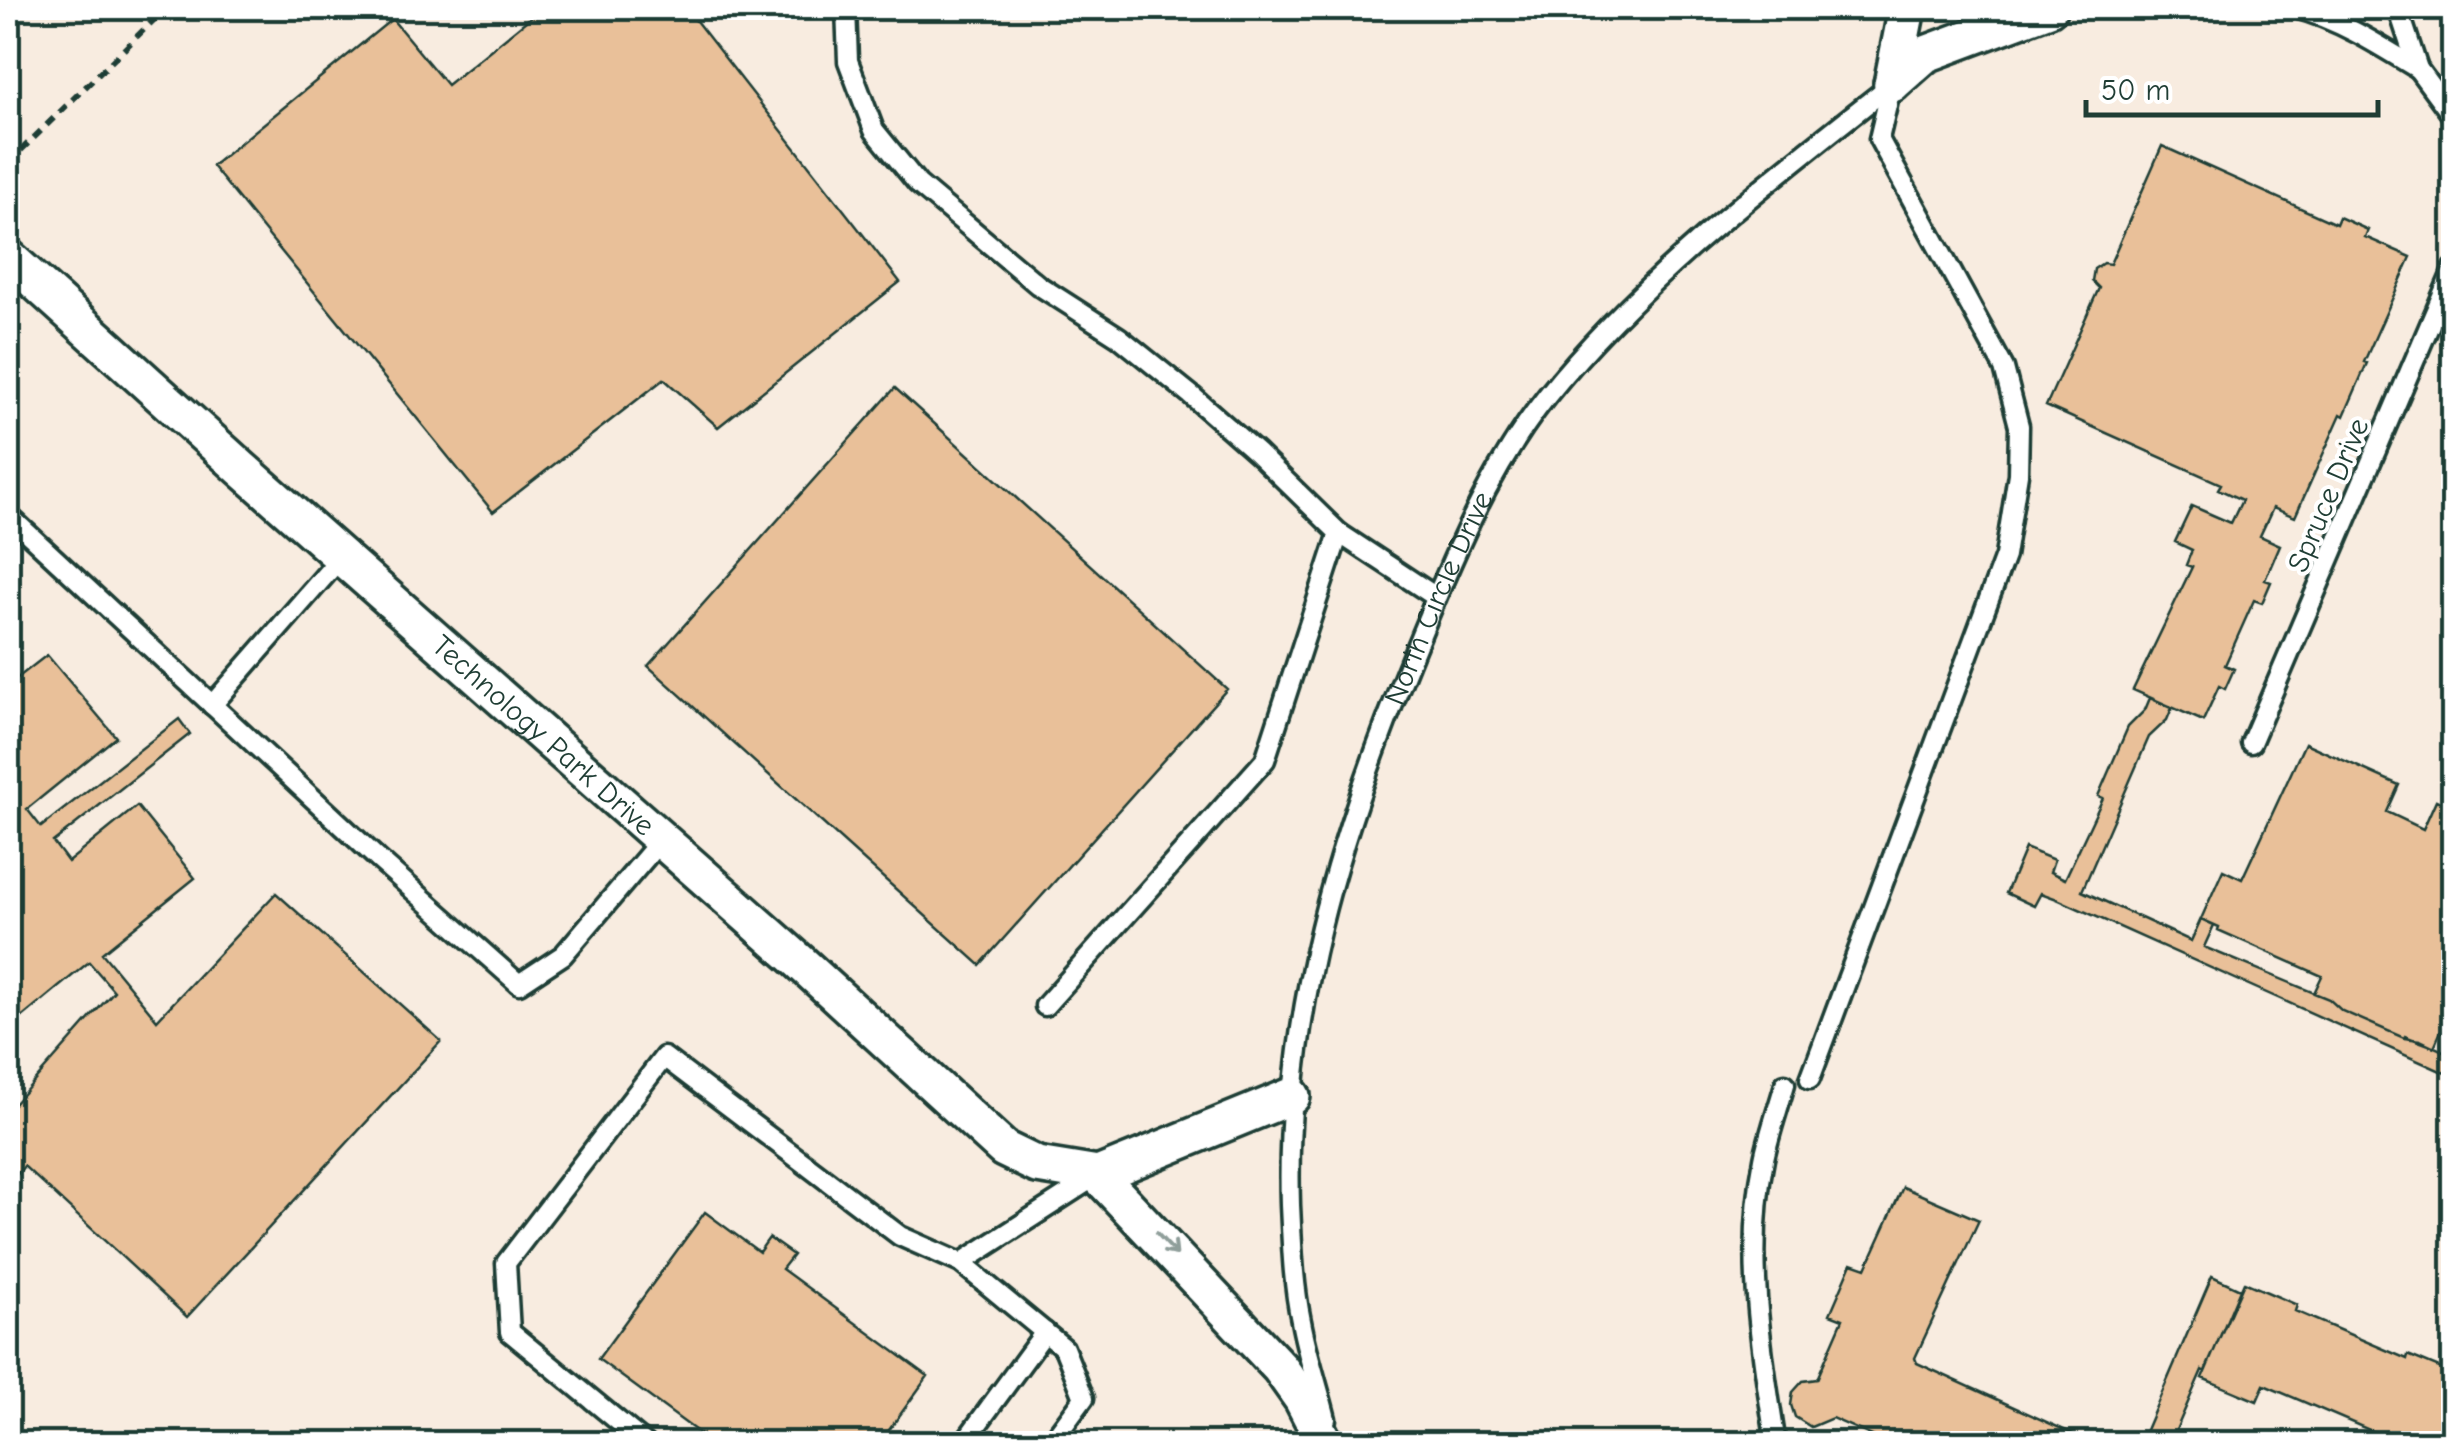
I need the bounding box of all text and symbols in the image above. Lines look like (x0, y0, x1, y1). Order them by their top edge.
scale bar (2086, 55, 2378, 117)
text: 50 m (2101, 73, 2170, 108)
street label: Spruce Drive (2280, 413, 2377, 577)
street label: North Circle Drive (1377, 486, 1501, 710)
street label: Technology Park Drive (425, 628, 662, 843)
one-way arrow (1155, 1231, 1178, 1256)

